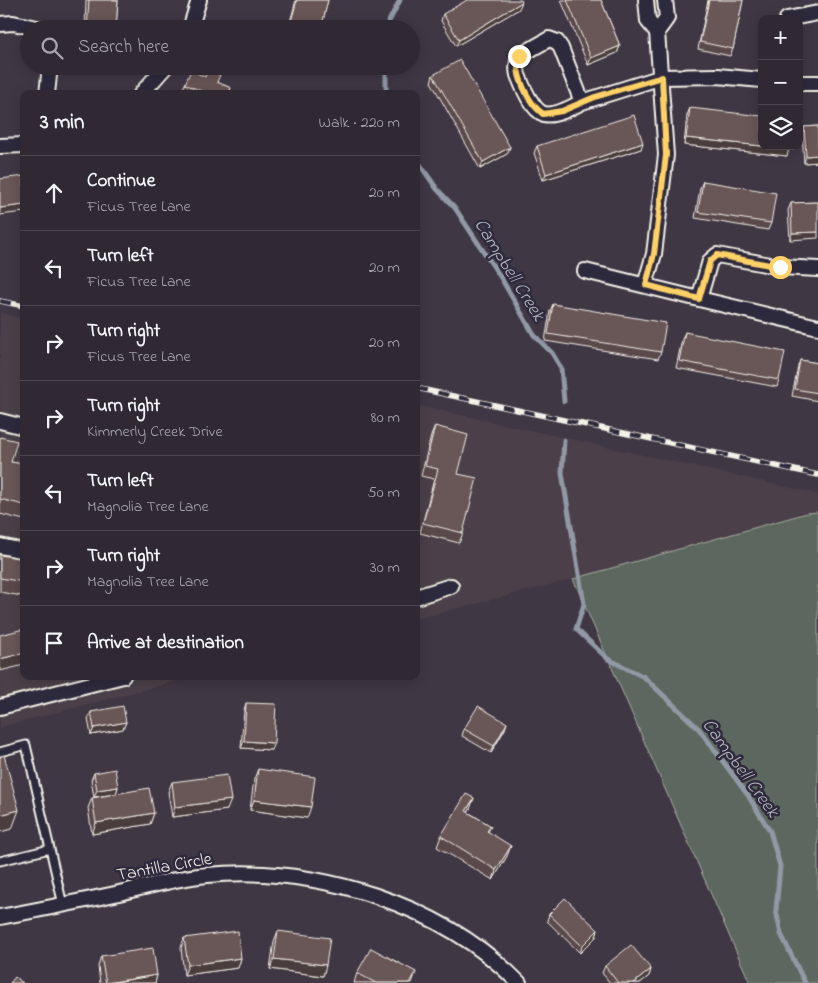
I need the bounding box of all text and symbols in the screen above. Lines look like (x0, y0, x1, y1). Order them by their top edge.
map controls (758, 15, 803, 150)
button: + (758, 15, 803, 60)
search box (20, 20, 420, 75)
icon: search (38, 34, 66, 62)
text: Search here (78, 34, 169, 61)
route end (508, 45, 531, 68)
button: − (758, 60, 803, 105)
button: layers (758, 105, 803, 150)
text: 3 min (40, 108, 84, 138)
text: Walk · 220 m (319, 111, 400, 135)
text: Continue (87, 168, 155, 195)
icon: ahead (40, 179, 68, 207)
text: 20 m (369, 181, 400, 205)
text: Ficus Tree Lane (87, 195, 191, 219)
water label: Campbell Creek (467, 214, 552, 327)
text: Turn left (87, 243, 154, 270)
icon: left (40, 254, 68, 282)
text: 20 m (369, 256, 400, 280)
route start (769, 256, 792, 279)
text: Ficus Tree Lane (87, 270, 191, 294)
text: Turn right (87, 318, 160, 345)
icon: right (40, 329, 68, 357)
text: 20 m (369, 331, 400, 355)
text: Ficus Tree Lane (87, 345, 191, 369)
text: Turn right (87, 393, 160, 420)
icon: right (40, 404, 68, 432)
text: 80 m (371, 406, 400, 430)
text: Kimmerly Creek Drive (87, 420, 223, 444)
text: Turn left (87, 468, 154, 495)
icon: left (40, 479, 68, 507)
text: 50 m (368, 481, 400, 505)
text: Magnolia Tree Lane (87, 495, 209, 519)
text: Turn right (87, 543, 160, 570)
icon: right (40, 554, 68, 582)
text: 30 m (370, 556, 400, 580)
text: Magnolia Tree Lane (87, 570, 209, 594)
icon: arrive (40, 629, 68, 657)
text: Arrive at destination (87, 630, 244, 657)
water label: Campbell Creek (695, 713, 786, 824)
street label: Tantilla Circle (115, 847, 215, 889)

